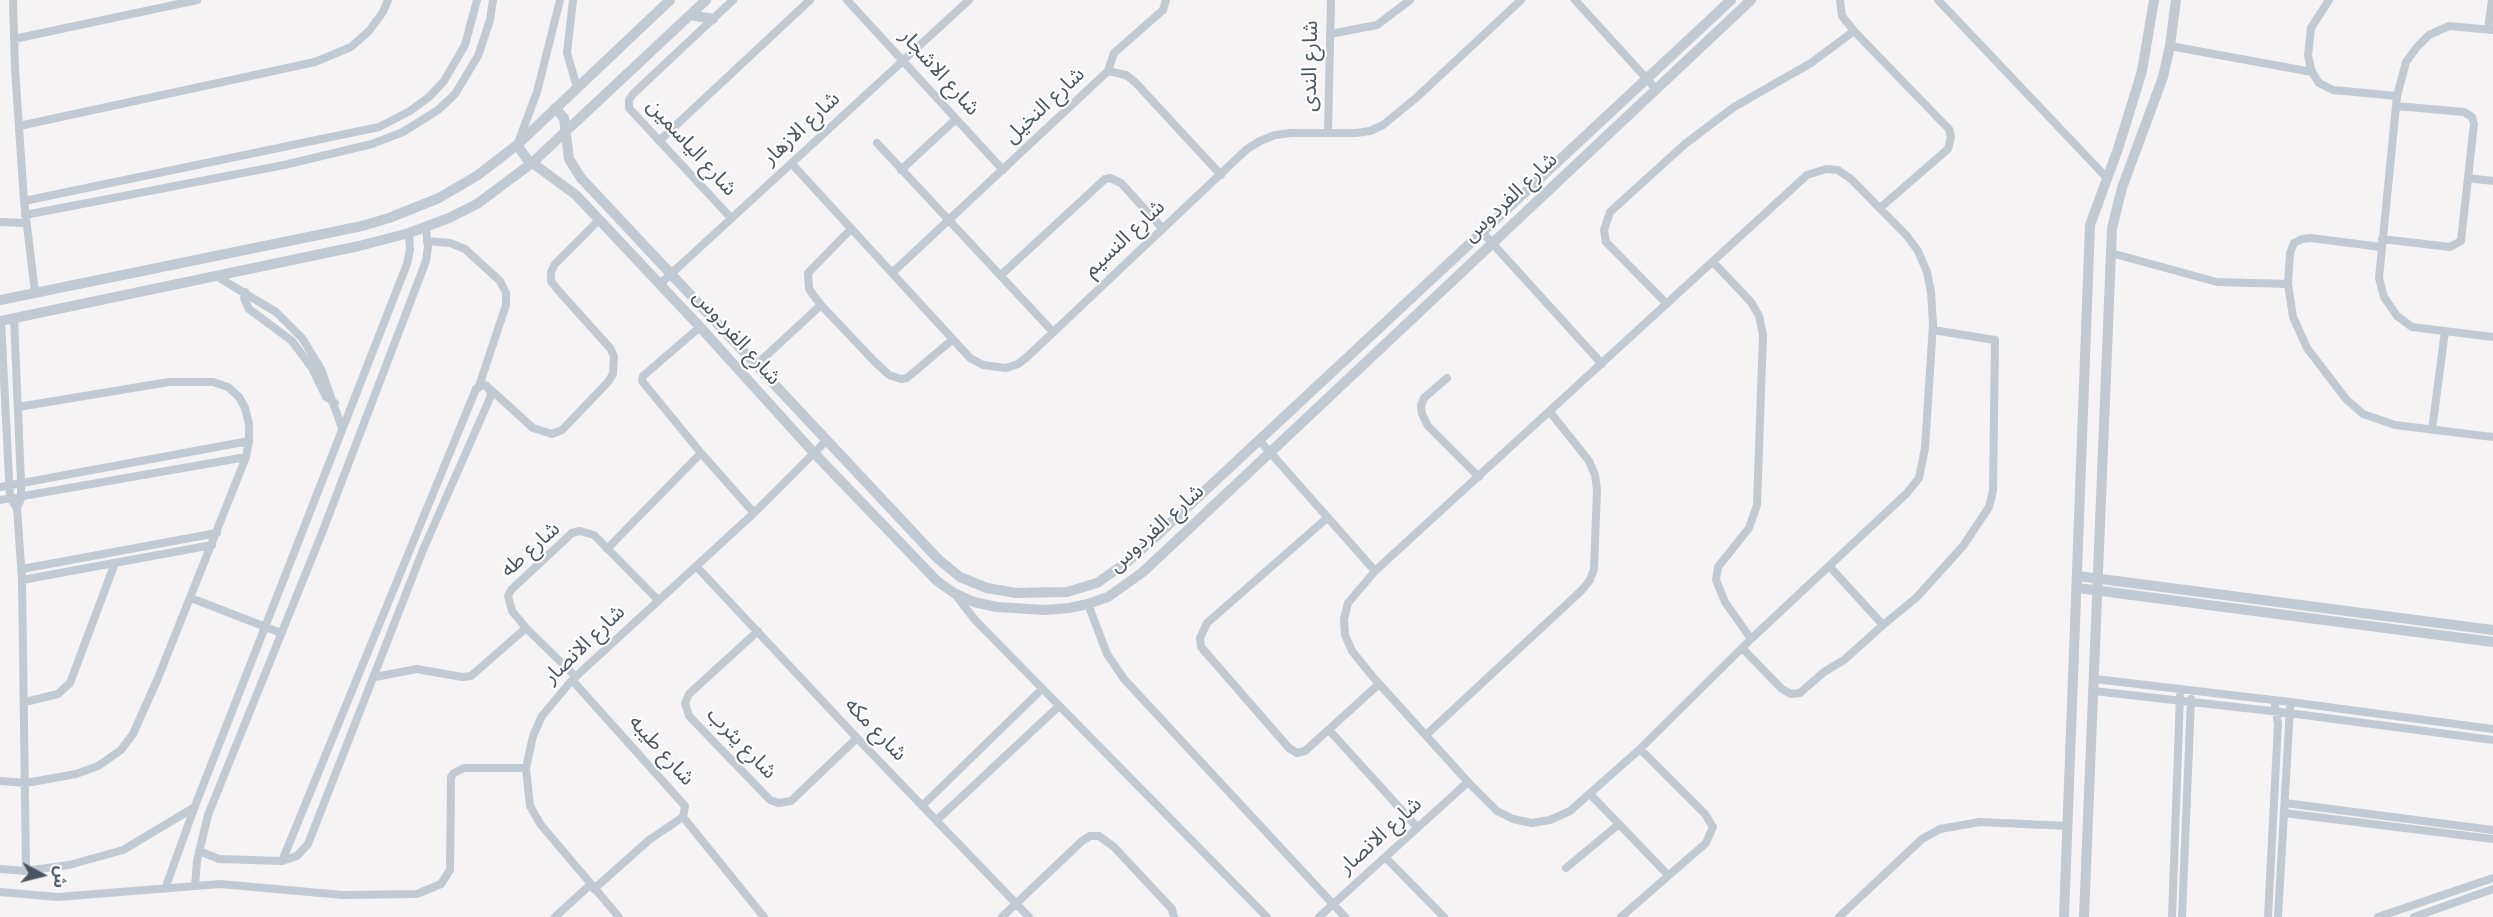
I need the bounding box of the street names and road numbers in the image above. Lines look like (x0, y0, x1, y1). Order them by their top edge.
street label: شارع الندى (1298, 20, 1324, 112)
street label: شارع الاشجار (894, 25, 984, 121)
street label: شارع النخيل (1000, 62, 1090, 150)
street label: شارع الازهار (758, 87, 846, 171)
street label: شارع الياسمين (641, 94, 741, 202)
street label: شارع الفردوس (1459, 148, 1563, 248)
street label: شارع النسيم (1079, 195, 1171, 283)
street label: شارع الفردوس (687, 285, 785, 391)
street label: شارع الفردوس (1104, 480, 1210, 578)
street label: شارع طه (496, 517, 566, 583)
street label: شارع الانصار (539, 600, 631, 690)
street label: شارع مكه (839, 693, 911, 767)
street label: شارع يثرب (701, 703, 781, 785)
street label: شارع طيبه (623, 711, 699, 791)
street label: شارع الانصار (1334, 792, 1428, 880)

